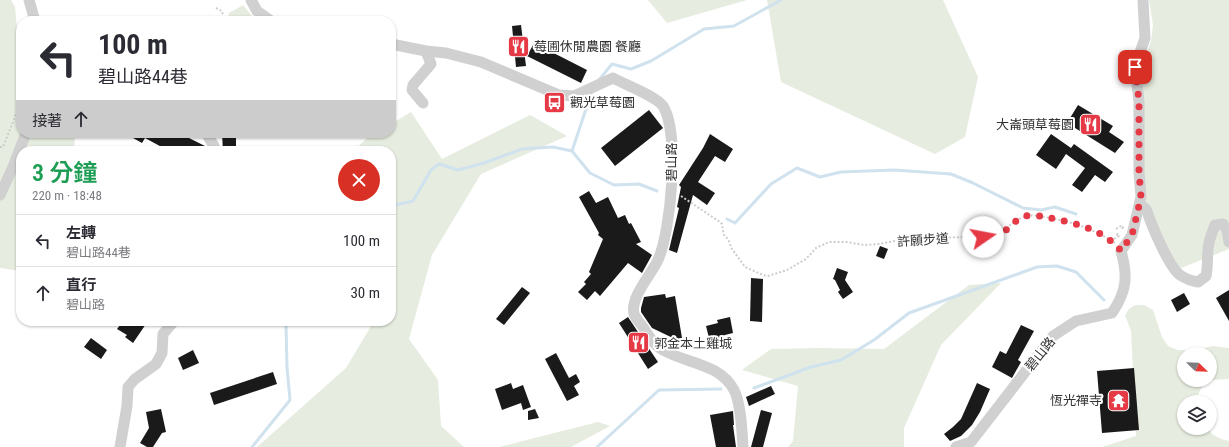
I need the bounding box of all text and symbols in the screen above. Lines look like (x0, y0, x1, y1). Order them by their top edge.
text: 100 m (98, 28, 168, 61)
icon: left (32, 32, 84, 84)
restaurant icon: 莓圃休閒農園 餐廳 (506, 33, 532, 59)
place label: 莓圃休閒農園 餐廳 (534, 39, 641, 54)
pin (1118, 50, 1152, 84)
icon: arrive (1124, 56, 1146, 78)
text: 碧山路44巷 (98, 66, 188, 87)
bus stop icon: 觀光草莓園 (541, 89, 567, 115)
place label: 觀光草莓園 (570, 95, 635, 110)
icon: ahead (70, 108, 92, 130)
restaurant icon: 大崙頭草莓園 (1077, 111, 1103, 137)
text: 接著 (32, 112, 62, 130)
place label: 大崙頭草莓園 (996, 117, 1074, 132)
street label: 碧山路 (664, 142, 679, 182)
text: 3 分鐘 (32, 159, 98, 187)
button: close (338, 159, 380, 201)
text: 220 m · 18:48 (32, 188, 102, 203)
position arrow (962, 216, 1004, 258)
text: 左轉 (66, 224, 96, 242)
icon: left (32, 230, 54, 252)
street label: 許願步道 (897, 231, 949, 249)
text: 100 m (343, 232, 380, 250)
text: 碧山路44巷 (66, 245, 131, 260)
text: 直行 (66, 276, 96, 294)
icon: ahead (32, 282, 54, 304)
text: 30 m (350, 284, 380, 302)
text: 碧山路 (66, 297, 105, 312)
restaurant icon: 郭金本土雞城 (626, 330, 652, 356)
street label: 碧山路 (1022, 334, 1058, 374)
place label: 郭金本土雞城 (654, 336, 732, 351)
north arrow (1177, 347, 1217, 387)
map controls (1177, 347, 1217, 435)
temple icon: 恆光禪寺 (1105, 387, 1131, 413)
place label: 恆光禪寺 (1050, 393, 1102, 408)
button: layers (1177, 395, 1217, 435)

